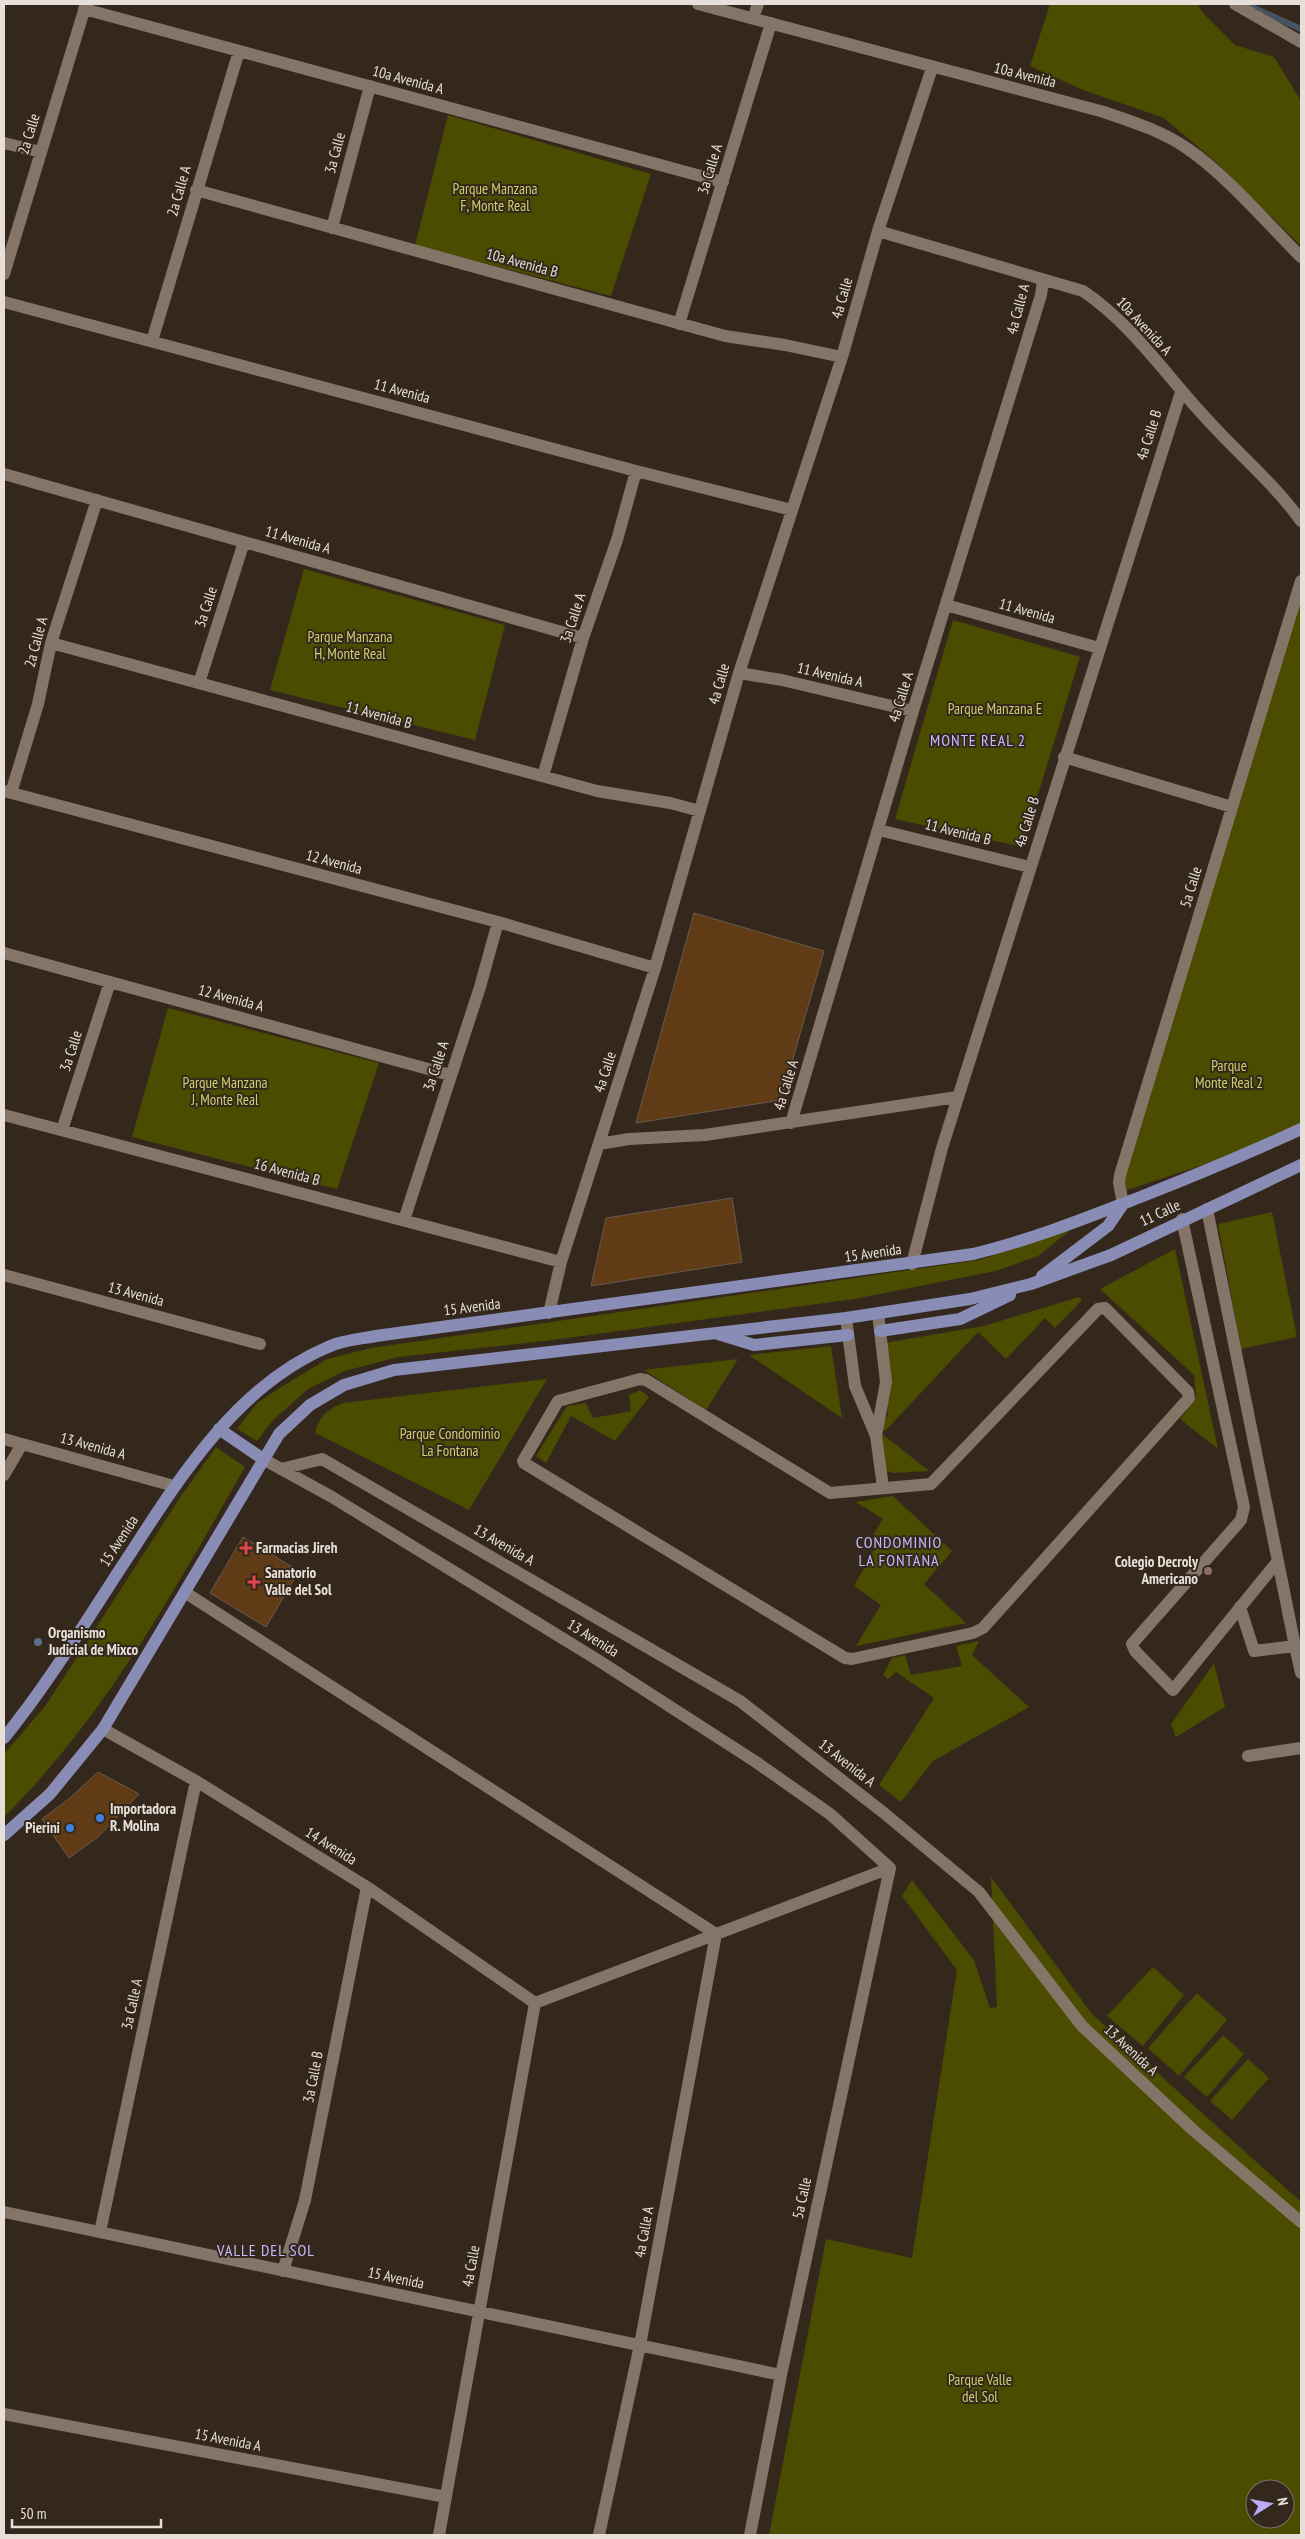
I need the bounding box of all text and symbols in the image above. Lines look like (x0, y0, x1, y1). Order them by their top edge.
street label: 10a Avenida (992, 58, 1058, 91)
street label: 10a Avenida A (370, 61, 447, 98)
street label: 2a Calle (13, 111, 44, 157)
street label: 3a Calle (320, 130, 349, 176)
street label: 3a Calle A (693, 141, 726, 196)
street label: 2a Calle A (162, 163, 195, 218)
park label: Parque Manzana F, Monte Real (453, 179, 537, 215)
street label: 10a Avenida B (484, 244, 560, 281)
street label: 4a Calle (827, 275, 856, 321)
street label: 4a Calle A (1002, 281, 1034, 336)
street label: 10a Avenida A (1112, 292, 1177, 360)
street label: 11 Avenida (372, 374, 432, 407)
street label: 4a Calle B (1131, 407, 1166, 463)
street label: 11 Avenida A (263, 521, 334, 558)
street label: 3a Calle (190, 584, 221, 630)
street label: 3a Calle A (556, 589, 590, 645)
street label: 11 Avenida (997, 593, 1057, 628)
street label: 2a Calle A (20, 614, 52, 669)
park label: Parque Manzana H, Monte Real (308, 627, 392, 663)
street label: 11 Avenida A (795, 658, 866, 692)
street label: 4a Calle (704, 661, 733, 707)
street label: 4a Calle A (884, 669, 917, 724)
street label: 11 Avenida B (344, 697, 414, 732)
park label: Parque Manzana E (948, 699, 1042, 718)
district label: MONTE REAL 2 (930, 730, 1026, 750)
street label: 4a Calle B (1010, 794, 1043, 850)
street label: 11 Avenida B (923, 814, 993, 849)
street label: 12 Avenida (304, 845, 364, 878)
street label: 5a Calle (1175, 864, 1206, 910)
street label: 12 Avenida A (196, 980, 267, 1016)
street label: 3a Calle (55, 1028, 86, 1074)
street label: 3a Calle A (419, 1037, 453, 1093)
street label: 4a Calle (589, 1049, 620, 1095)
park label: Parque Monte Real 2 (1195, 1056, 1263, 1092)
street label: 4a Calle A (769, 1057, 802, 1112)
park label: Parque Manzana J, Monte Real (183, 1073, 267, 1109)
street label: 16 Avenida B (252, 1154, 322, 1189)
street label: 11 Calle (1136, 1195, 1183, 1230)
street label: 15 Avenida (843, 1239, 903, 1266)
street label: 13 Avenida (106, 1277, 166, 1310)
street label: 15 Avenida (442, 1294, 502, 1319)
park label: Parque Condominio La Fontana (400, 1424, 500, 1460)
street label: 13 Avenida A (58, 1428, 129, 1464)
street label: 15 Avenida (95, 1512, 142, 1570)
street label: 13 Avenida A (470, 1520, 539, 1570)
district label: CONDOMINIO LA FONTANA (856, 1532, 942, 1570)
place label: Farmacias Jireh (256, 1538, 338, 1557)
marker: Farmacias Jireh (240, 1542, 252, 1554)
place label: Colegio Decroly Americano (1115, 1552, 1199, 1588)
place label: Sanatorio Valle del Sol (264, 1563, 332, 1599)
marker: Colegio Decroly Americano (1202, 1565, 1214, 1577)
marker: Sanatorio Valle del Sol (247, 1575, 261, 1589)
street label: 13 Avenida (564, 1614, 623, 1661)
place label: Organismo Judicial de Mixco (47, 1623, 138, 1659)
marker: Organismo Judicial de Mixco (32, 1636, 44, 1648)
street label: 13 Avenida A (815, 1734, 880, 1791)
place label: Importadora R. Molina (110, 1799, 176, 1835)
marker: Importadora R. Molina (94, 1812, 106, 1824)
place label: Pierini (25, 1818, 60, 1837)
marker: Pierini (64, 1822, 76, 1834)
street label: 14 Avenida (302, 1822, 361, 1869)
street label: 3a Calle A (117, 1976, 146, 2031)
street label: 13 Avenida A (1100, 2020, 1163, 2080)
street label: 3a Calle B (298, 2050, 327, 2104)
street label: 5a Calle (788, 2175, 815, 2220)
street label: 4a Calle A (630, 2204, 658, 2259)
district label: VALLE DEL SOL (216, 2240, 315, 2260)
street label: 4a Calle (458, 2244, 483, 2288)
street label: 15 Avenida (366, 2262, 426, 2293)
park label: Parque Valle del Sol (948, 2370, 1012, 2406)
street label: 15 Avenida A (193, 2424, 264, 2455)
north arrow (1245, 2479, 1295, 2529)
scale bar (12, 2496, 161, 2528)
text: N (1273, 2496, 1292, 2507)
text: 50 m (20, 2504, 46, 2523)

